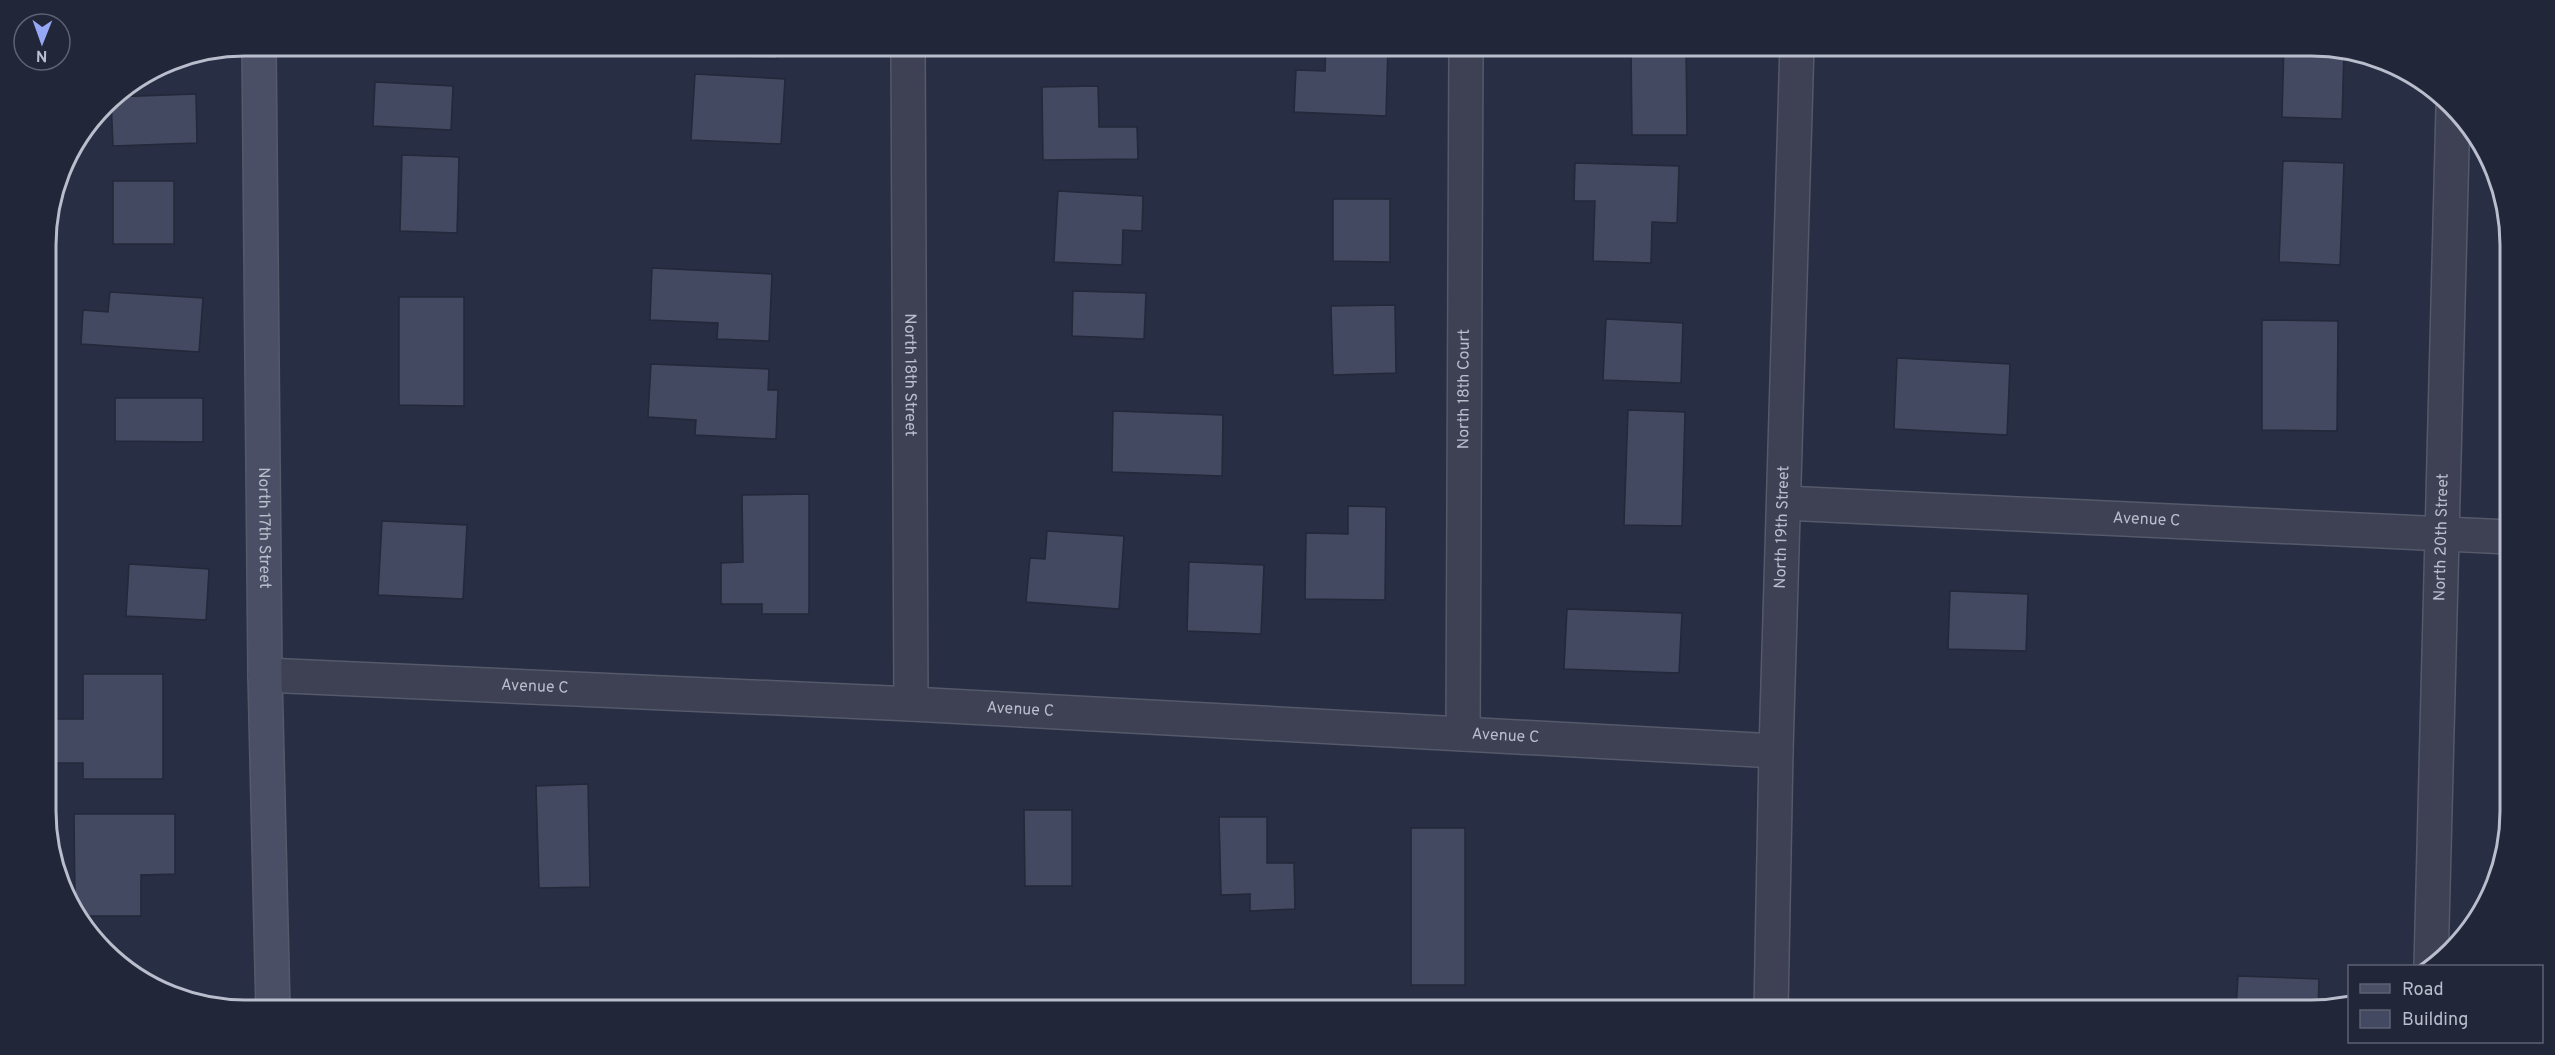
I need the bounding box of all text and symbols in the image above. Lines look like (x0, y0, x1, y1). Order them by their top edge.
north arrow (12, 12, 72, 72)
text: N (36, 45, 48, 65)
street label: North 18th Street (899, 313, 920, 437)
street label: North 18th Court (1454, 329, 1475, 449)
street label: North 19th Street (1771, 465, 1794, 589)
street label: North 17th Street (253, 467, 274, 589)
street label: North 20th Street (2430, 473, 2454, 601)
street label: Avenue C (2112, 508, 2181, 532)
street label: Avenue C (500, 676, 569, 699)
street label: Avenue C (986, 698, 1055, 722)
street label: Avenue C (1471, 724, 1540, 748)
legend (2348, 965, 2543, 1043)
text: Road (2402, 979, 2444, 1002)
text: Building (2402, 1009, 2468, 1032)

